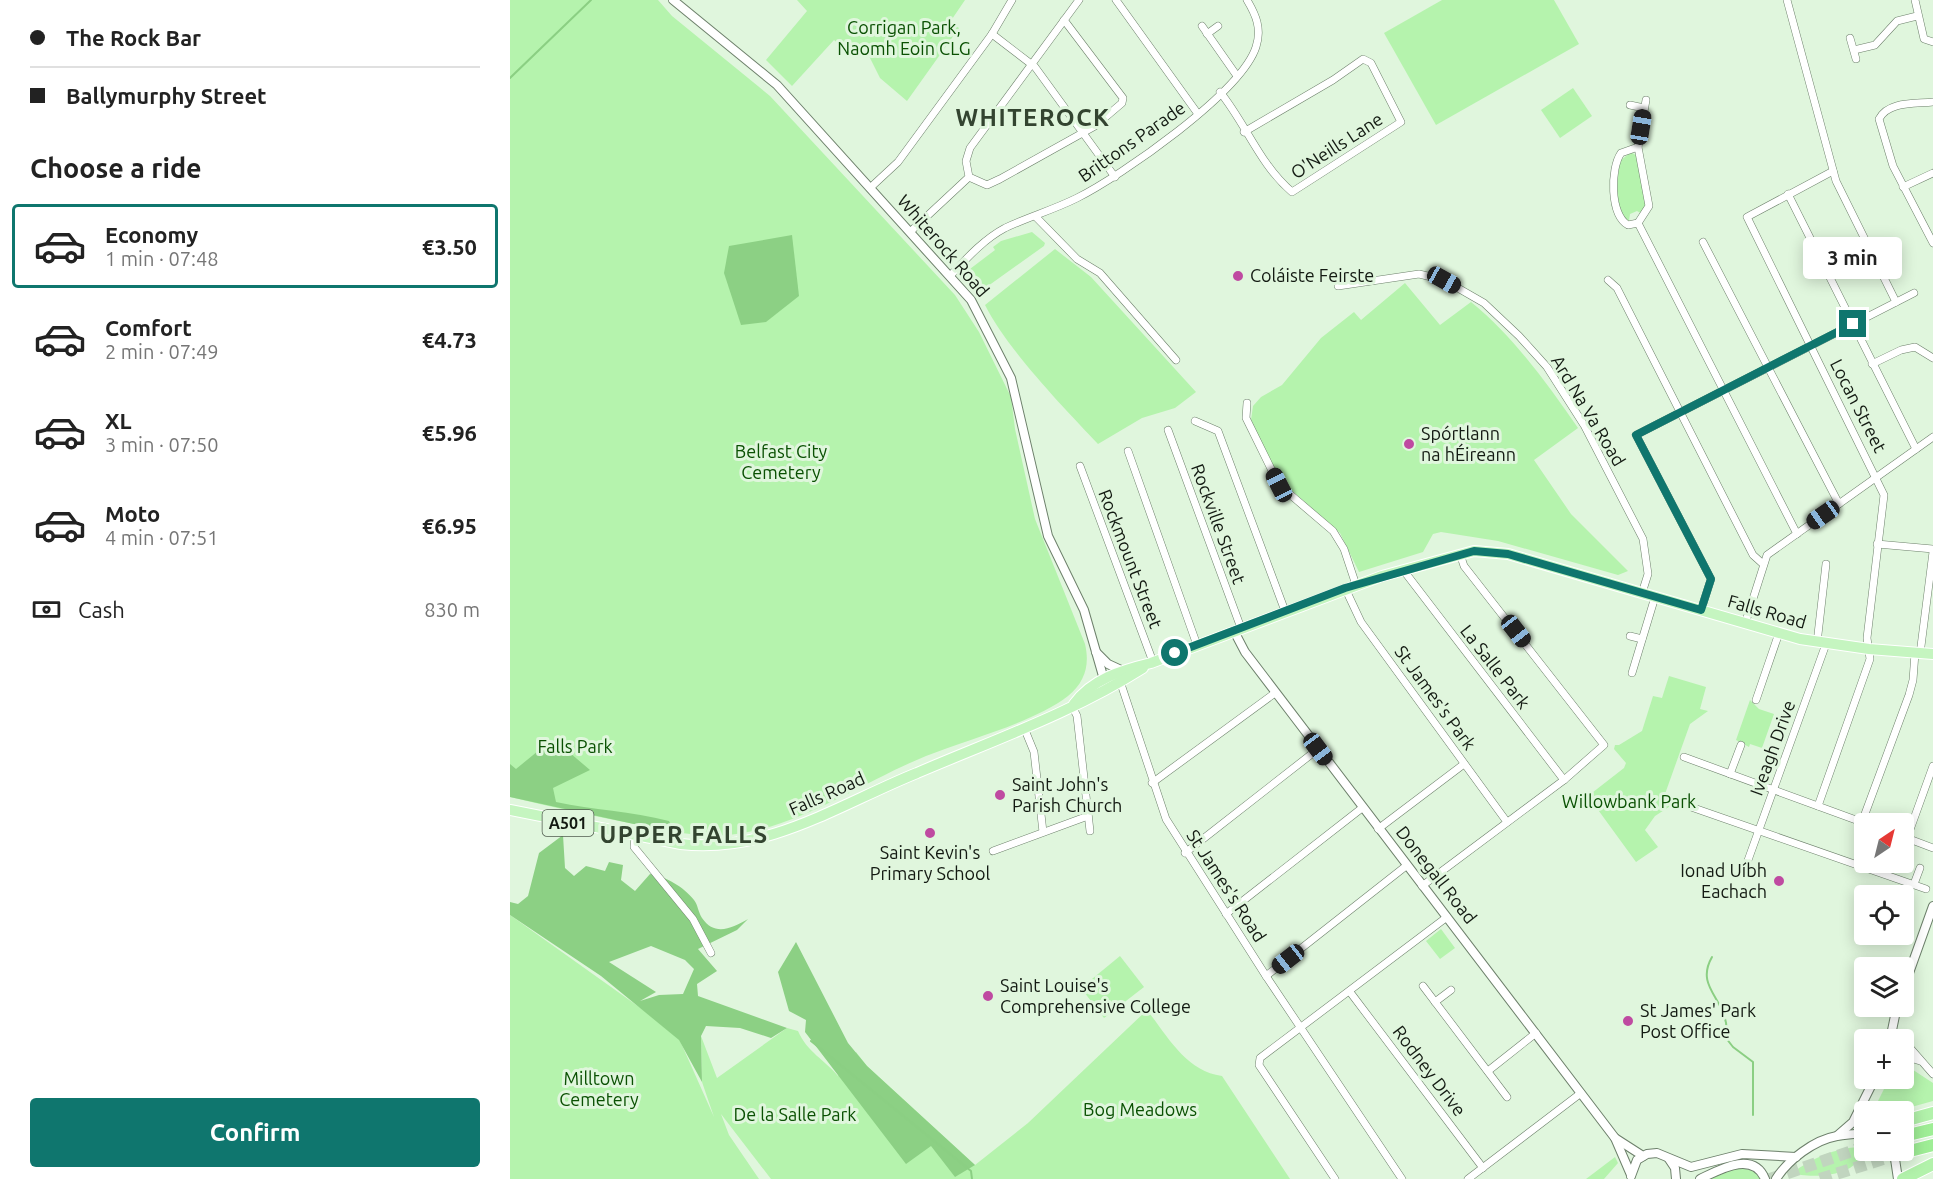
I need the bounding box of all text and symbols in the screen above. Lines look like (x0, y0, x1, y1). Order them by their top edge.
park label: Corrigan Park, Naomh Eoin CLG (837, 17, 971, 58)
text: The Rock Bar (66, 25, 201, 50)
text: Ballymurphy Street (66, 83, 267, 108)
street label: Brittons Parade (1074, 97, 1189, 185)
district label: WHITEROCK (955, 104, 1111, 131)
street label: O'Neills Lane (1287, 108, 1386, 182)
car (1629, 108, 1653, 146)
text: Choose a ride (30, 153, 202, 183)
street label: Whiterock Road (894, 190, 994, 300)
icon: car (33, 219, 87, 273)
text: Economy (105, 222, 198, 247)
text: €3.50 (422, 234, 477, 259)
callout: 3 min (1804, 237, 1902, 279)
text: 3 min (1827, 246, 1878, 269)
text: 1 min · 07:48 (105, 247, 219, 270)
car (1424, 263, 1464, 297)
place label: Coláiste Feirste (1250, 265, 1374, 285)
marker: Coláiste Feirste (1231, 269, 1245, 283)
route end (1839, 310, 1866, 337)
icon: car (33, 312, 87, 366)
text: Comfort (105, 315, 192, 340)
text: €4.73 (422, 327, 477, 352)
text: 2 min · 07:49 (105, 340, 219, 363)
street label: Ard Na Va Road (1548, 352, 1630, 469)
street label: Locan Street (1827, 356, 1891, 455)
icon: car (33, 405, 87, 459)
text: XL (105, 408, 132, 433)
text: €5.96 (422, 420, 477, 445)
place label: Spórtlann na hÉireann (1421, 423, 1516, 464)
text: 3 min · 07:50 (105, 433, 219, 456)
marker: Spórtlann na hÉireann (1402, 437, 1416, 451)
park label: Belfast City Cemetery (735, 441, 828, 482)
street label: Rockville Street (1188, 461, 1250, 586)
car (1263, 465, 1295, 505)
street label: Rockmount Street (1095, 486, 1167, 631)
car (1803, 497, 1843, 533)
icon: car (33, 498, 87, 552)
text: Moto (105, 501, 160, 526)
text: €6.95 (422, 513, 477, 538)
text: 4 min · 07:51 (105, 526, 219, 549)
street label: Falls Road (1726, 590, 1809, 632)
icon: cash (30, 593, 63, 626)
text: Cash (78, 597, 125, 622)
text: 830 m (424, 598, 480, 621)
car (1498, 611, 1534, 651)
street label: La Salle Park (1457, 621, 1535, 712)
route start (1161, 639, 1188, 666)
street label: St James's Park (1391, 641, 1480, 753)
street label: Iveagh Drive (1746, 697, 1799, 798)
car (1300, 729, 1336, 769)
park label: Falls Park (537, 736, 613, 756)
street label: Falls Road (786, 767, 868, 819)
place label: Saint John's Parish Church (1012, 774, 1122, 815)
marker: Saint John's Parish Church (993, 788, 1007, 802)
park label: Willowbank Park (1562, 791, 1696, 811)
road number: A501 (542, 810, 594, 836)
north arrow (1854, 813, 1914, 873)
map controls (1854, 813, 1914, 1161)
district label: UPPER FALLS (599, 821, 769, 848)
street label: Donegall Road (1393, 822, 1481, 927)
marker: Saint Kevin's Primary School (923, 826, 937, 840)
street label: St James's Road (1183, 826, 1271, 945)
place label: Saint Kevin's Primary School (870, 842, 991, 883)
place label: Ionad Uíbh Eachach (1680, 860, 1767, 901)
marker: Ionad Uíbh Eachach (1772, 874, 1786, 888)
button: locate (1854, 885, 1914, 945)
car (1268, 941, 1308, 977)
button: layers (1854, 957, 1914, 1017)
place label: Saint Louise's Comprehensive College (1000, 975, 1191, 1016)
marker: Saint Louise's Comprehensive College (981, 989, 995, 1003)
place label: St James' Park Post Office (1640, 1000, 1756, 1041)
marker: St James' Park Post Office (1621, 1014, 1635, 1028)
street label: Rodney Drive (1389, 1021, 1470, 1119)
button: + (1854, 1029, 1914, 1089)
park label: Milltown Cemetery (559, 1068, 639, 1109)
button: Confirm (30, 1098, 480, 1167)
park label: Bog Meadows (1083, 1099, 1197, 1119)
button: − (1854, 1101, 1914, 1161)
park label: De la Salle Park (734, 1104, 856, 1124)

